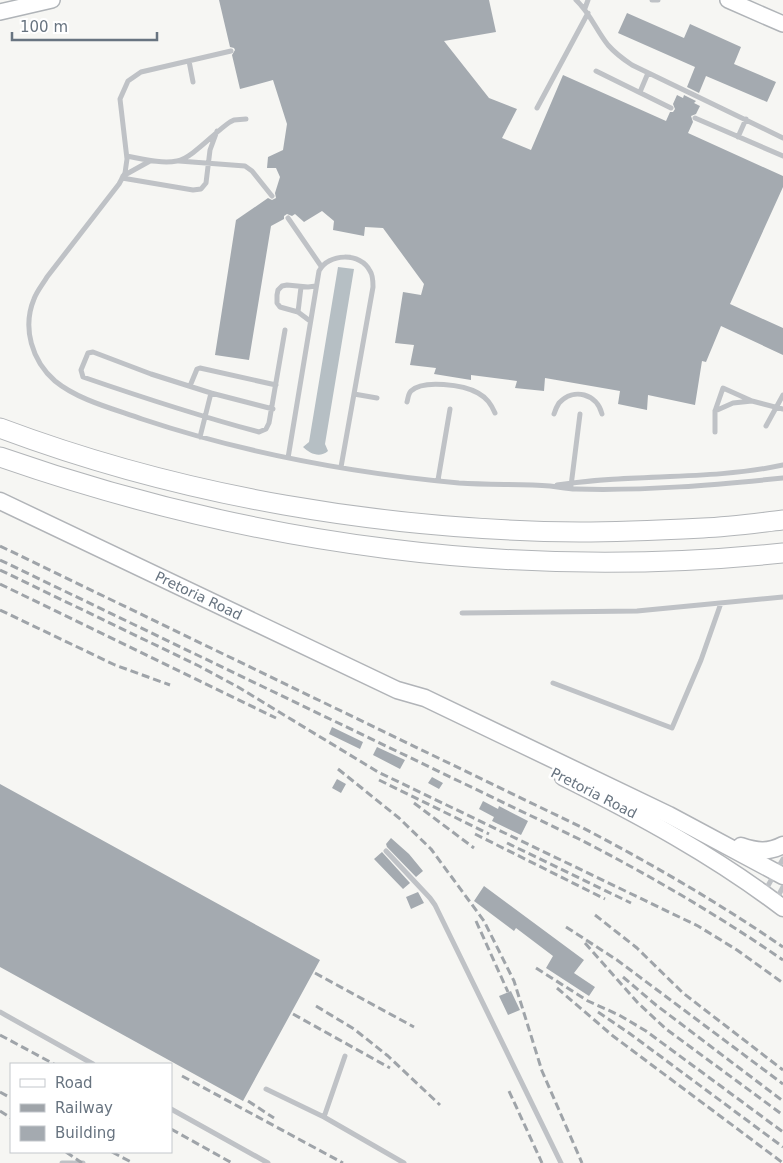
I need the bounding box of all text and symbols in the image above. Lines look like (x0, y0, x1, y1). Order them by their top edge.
scale bar (12, 10, 158, 42)
text: 100 m (20, 18, 68, 36)
street label: Pretoria Road (153, 568, 245, 623)
street label: Pretoria Road (548, 765, 640, 821)
legend (10, 1063, 172, 1153)
text: Road (55, 1074, 93, 1092)
text: Railway (55, 1099, 113, 1117)
text: Building (55, 1124, 116, 1142)

